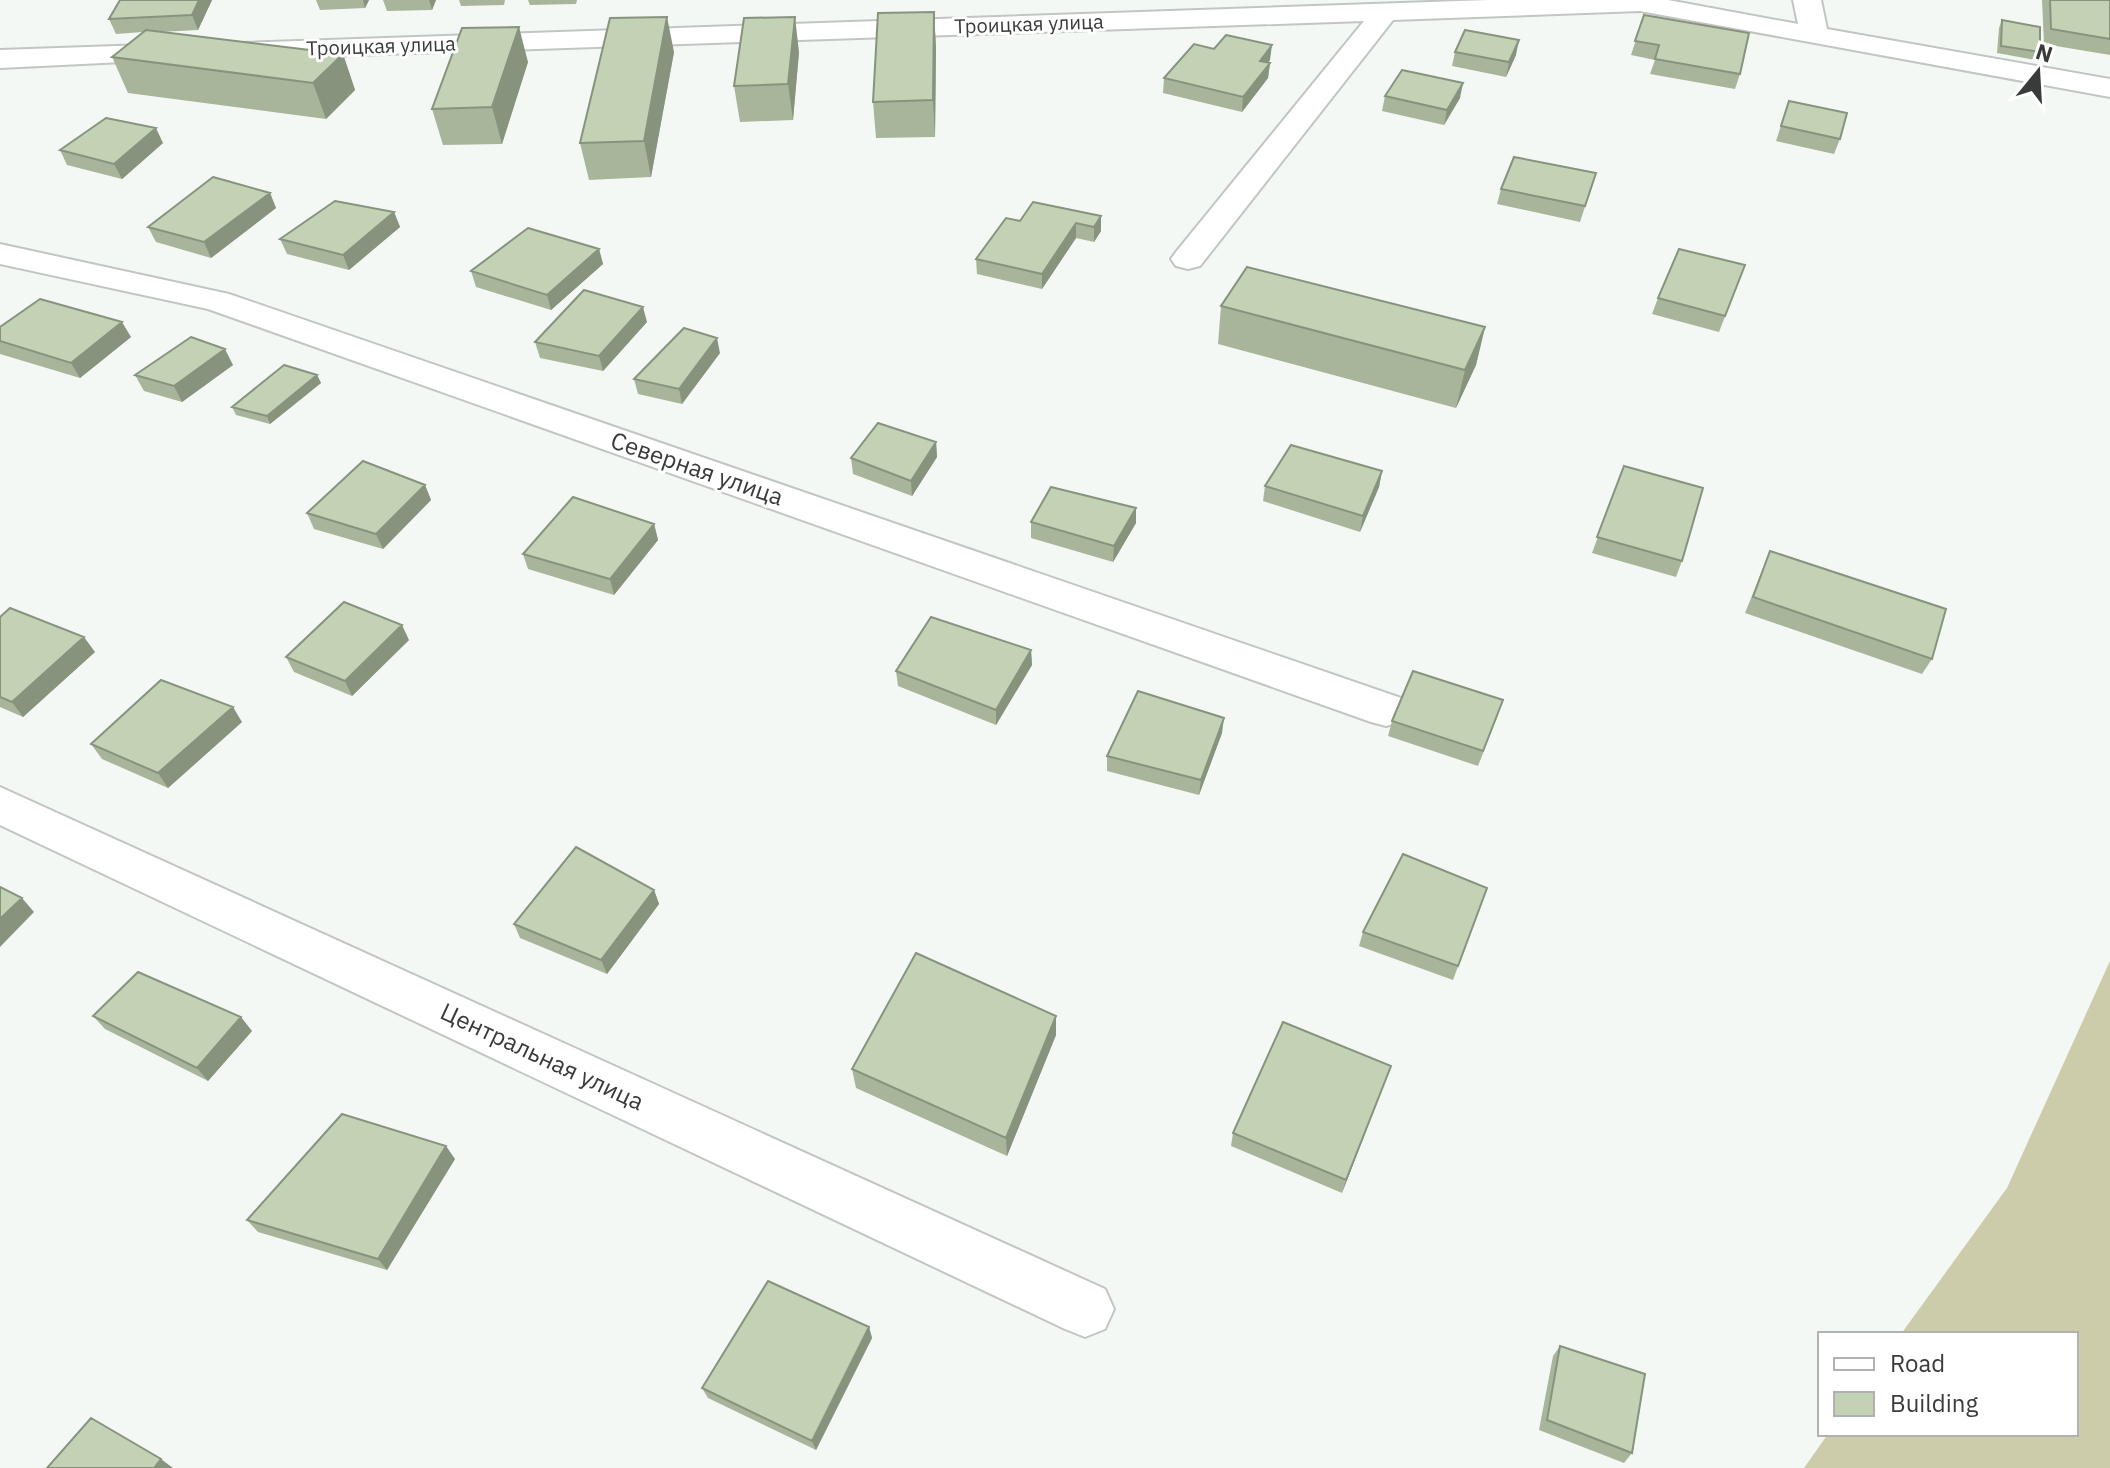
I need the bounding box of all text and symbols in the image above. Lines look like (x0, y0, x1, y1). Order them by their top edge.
street label: Троицкая улица (954, 7, 1104, 40)
street label: Троицкая улица (306, 29, 456, 62)
north arrow (1998, 32, 2078, 112)
text: N (2032, 36, 2056, 69)
street label: Северная улица (607, 424, 788, 513)
street label: Центральная улица (436, 995, 649, 1117)
legend (1818, 1332, 2078, 1436)
text: Road (1890, 1347, 1945, 1379)
text: Building (1890, 1387, 1978, 1419)

